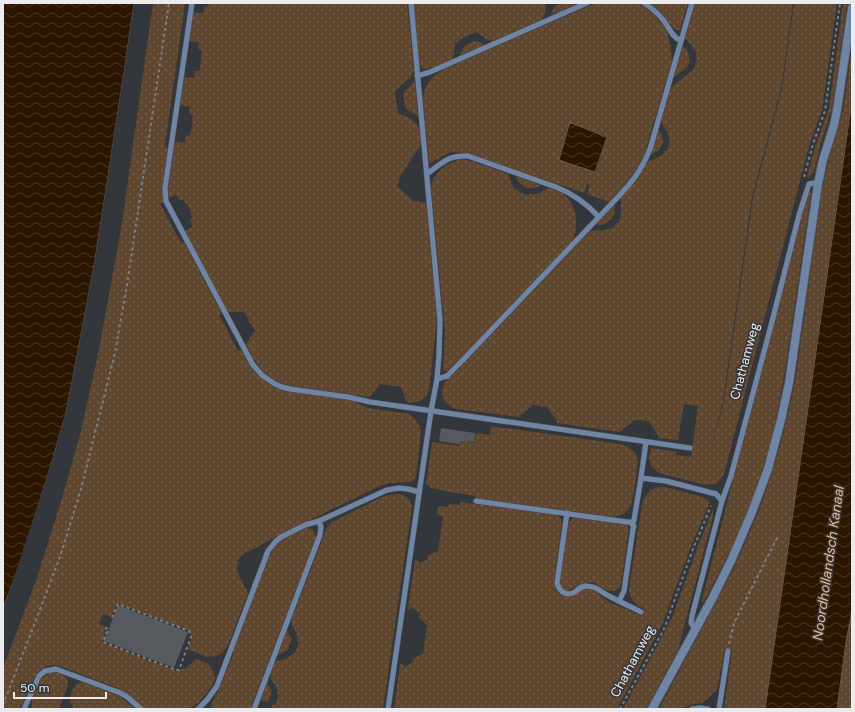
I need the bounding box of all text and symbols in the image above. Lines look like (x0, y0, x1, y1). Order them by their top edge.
street label: Chathamweg (726, 321, 763, 402)
water label: Noordhollandsch Kanaal (808, 483, 848, 642)
street label: Chathamweg (606, 622, 659, 700)
scale bar (14, 674, 106, 700)
text: 50 m (20, 680, 49, 696)

